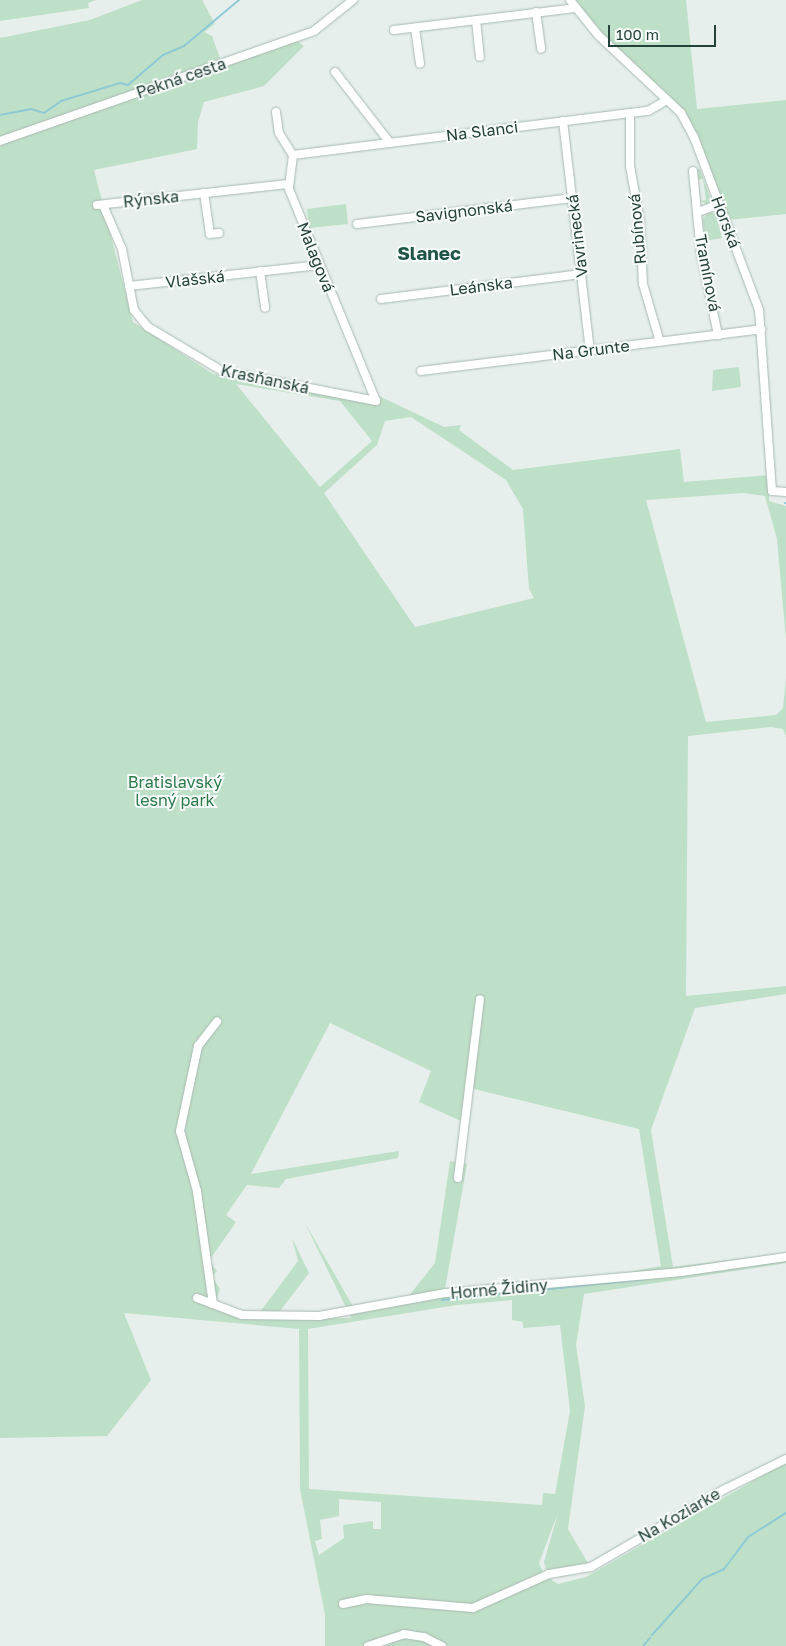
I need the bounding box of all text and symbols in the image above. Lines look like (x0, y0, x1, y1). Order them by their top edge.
scale bar (611, 15, 718, 47)
text: 100 m (616, 25, 659, 43)
street label: Pekná cesta (134, 54, 228, 102)
street label: Na Slanci (445, 117, 519, 145)
street label: Rýnska (122, 187, 180, 211)
street label: Vavrinecká (562, 193, 592, 279)
street label: Rubínová (624, 193, 650, 265)
street label: Horská (707, 193, 745, 251)
street label: Savignonská (414, 196, 514, 226)
street label: Malagová (293, 219, 339, 295)
street label: Tramínová (691, 233, 725, 313)
district label: Slanec (397, 242, 461, 264)
street label: Vlašská (164, 266, 226, 292)
street label: Leánska (448, 273, 514, 299)
street label: Na Grunte (551, 336, 631, 364)
street label: Krasňanská (219, 360, 311, 398)
park label: Bratislavský lesný park (128, 772, 222, 810)
street label: Horné Židiny (450, 1275, 548, 1303)
street label: Na Koziarke (635, 1484, 723, 1546)

